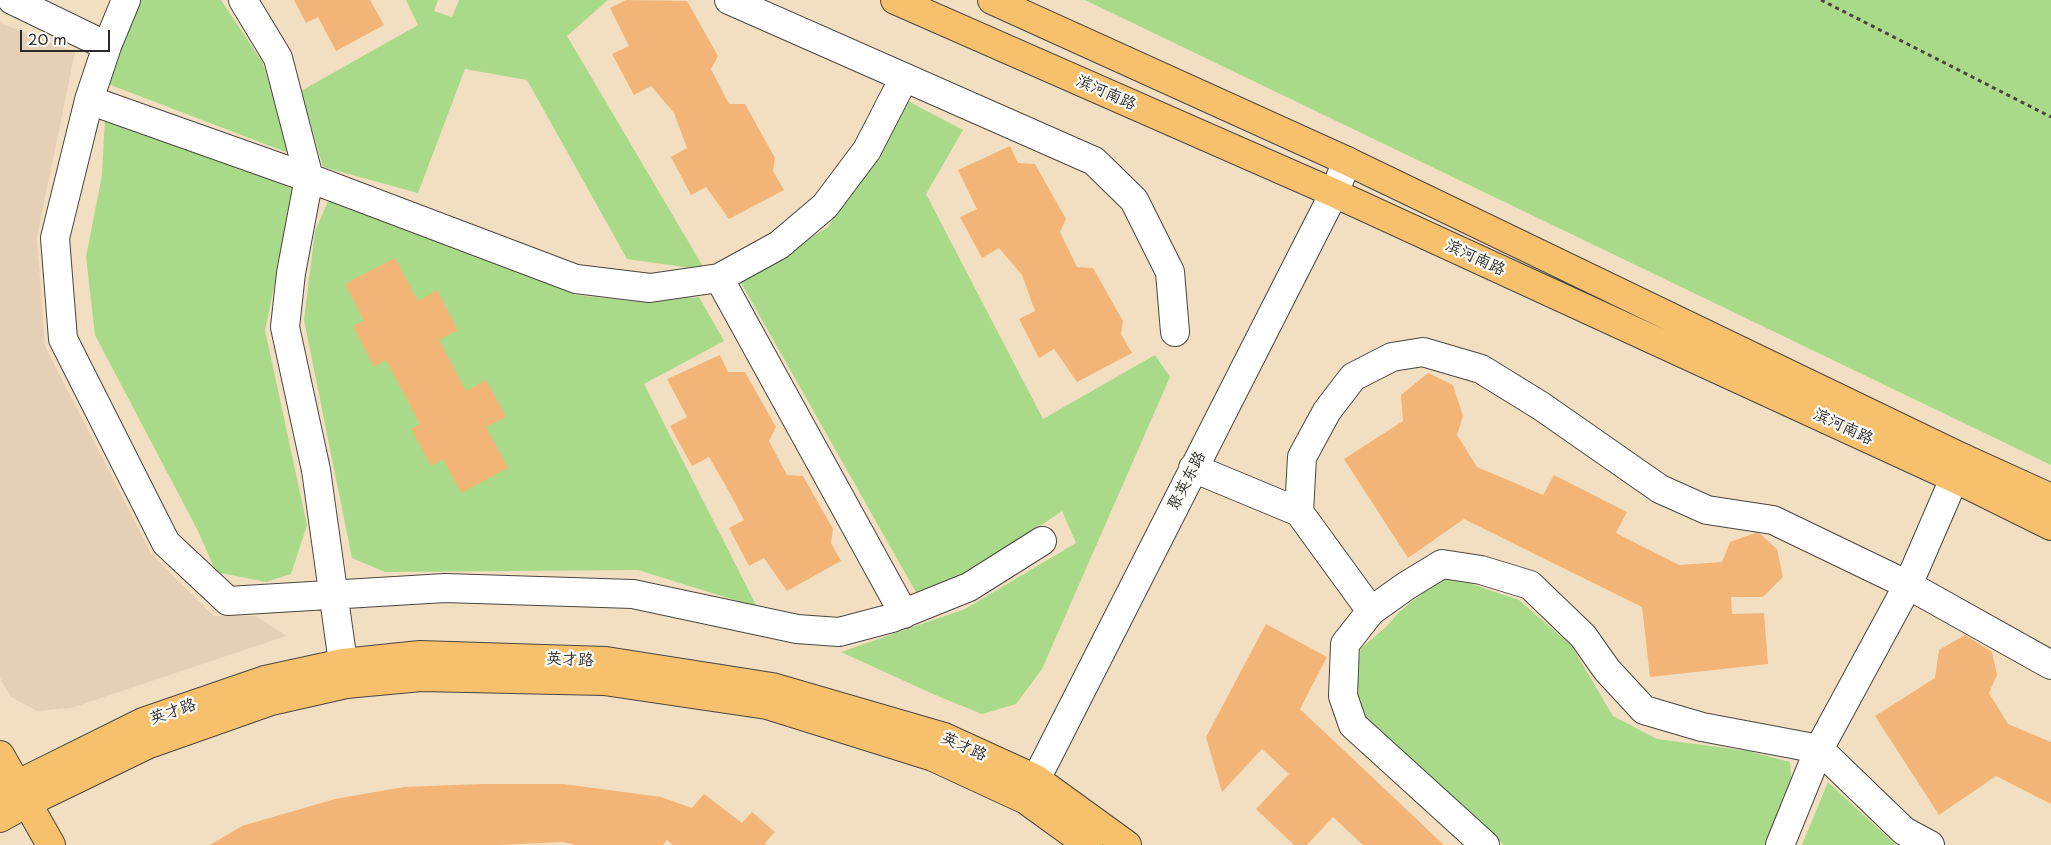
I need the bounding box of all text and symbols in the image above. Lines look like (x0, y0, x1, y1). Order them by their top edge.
scale bar (22, 20, 112, 52)
text: 20 m (28, 27, 67, 50)
street label: 滨河南路 (1073, 71, 1139, 115)
street label: 滨河南路 (1442, 236, 1508, 280)
street label: 滨河南路 (1810, 405, 1876, 449)
street label: 聚英东路 (1164, 448, 1210, 514)
street label: 英才路 (546, 650, 594, 670)
street label: 英才路 (147, 695, 199, 729)
street label: 英才路 (938, 728, 990, 766)

